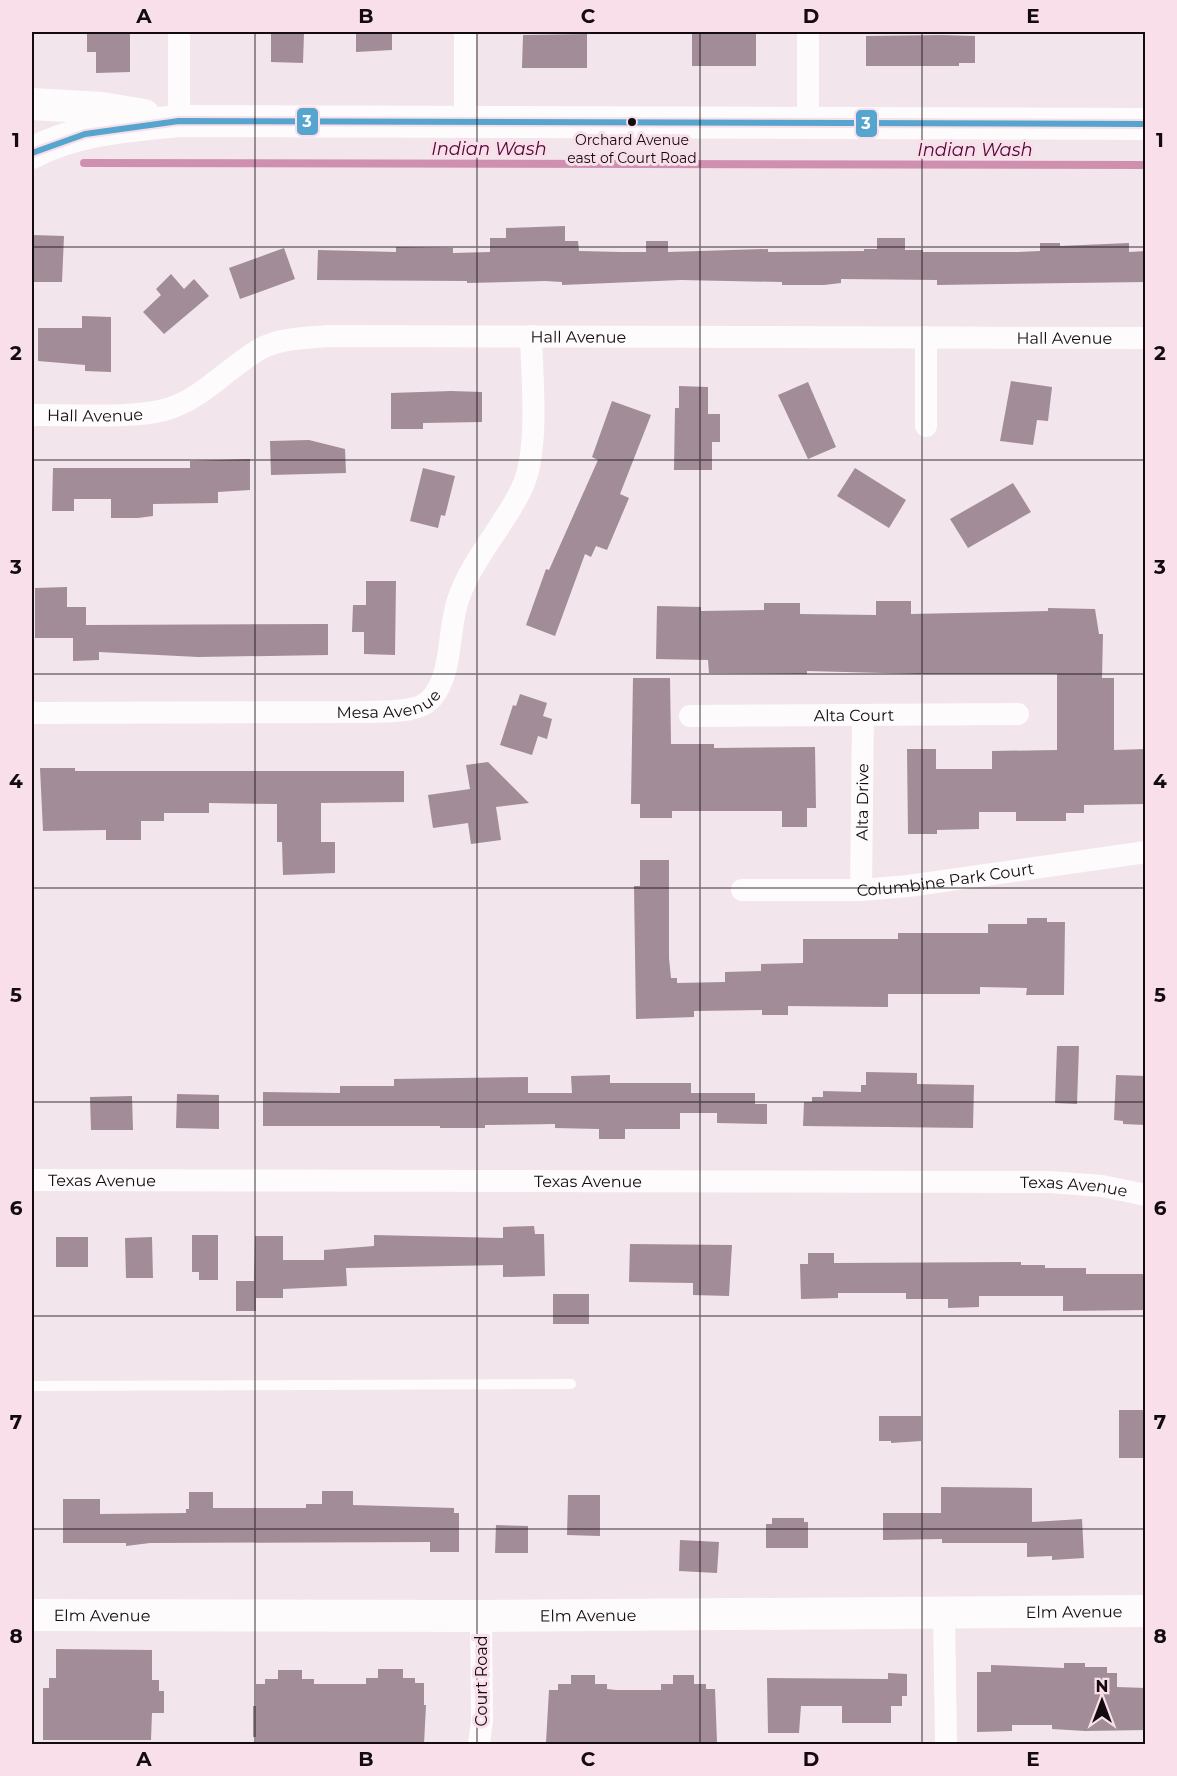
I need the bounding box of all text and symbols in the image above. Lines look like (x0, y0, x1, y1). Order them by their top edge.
text: A (135, 4, 152, 28)
text: B (358, 4, 374, 28)
text: C (581, 4, 596, 28)
text: D (803, 4, 819, 28)
text: E (1026, 4, 1040, 28)
line badge: 3 (296, 107, 319, 136)
line badge: 3 (855, 109, 878, 138)
text: 3 (301, 112, 312, 131)
text: 3 (860, 114, 871, 133)
marker: Orchard Avenue east of Court Road (626, 116, 638, 128)
text: 1 (12, 128, 20, 152)
text: 1 (1156, 128, 1164, 152)
place label: Orchard Avenue east of Court Road (567, 131, 697, 167)
water label: Indian Wash (431, 138, 547, 160)
water label: Indian Wash (917, 139, 1033, 161)
street label: Hall Avenue (531, 327, 626, 347)
street label: Hall Avenue (1017, 329, 1112, 348)
text: 2 (10, 341, 22, 365)
text: 2 (1154, 341, 1166, 365)
street label: Hall Avenue (47, 405, 144, 426)
text: 3 (9, 555, 22, 579)
text: 3 (1153, 555, 1166, 579)
street label: Mesa Avenue (337, 686, 445, 722)
street label: Alta Court (814, 706, 895, 725)
street label: Alta Drive (853, 763, 872, 841)
text: 4 (9, 769, 23, 793)
text: 4 (1153, 769, 1167, 793)
street label: Columbine Park Court (856, 859, 1036, 900)
text: 5 (10, 983, 22, 1007)
text: 5 (1154, 983, 1166, 1007)
street label: Texas Avenue (48, 1171, 156, 1190)
street label: Texas Avenue (534, 1172, 642, 1191)
street label: Texas Avenue (1020, 1173, 1129, 1201)
text: 6 (10, 1196, 23, 1220)
text: 6 (1154, 1196, 1167, 1220)
text: 7 (10, 1410, 22, 1434)
text: 7 (1154, 1410, 1166, 1434)
street label: Elm Avenue (1026, 1602, 1122, 1622)
street label: Elm Avenue (54, 1606, 150, 1625)
street label: Elm Avenue (540, 1606, 636, 1626)
text: 8 (9, 1624, 23, 1648)
text: 8 (1153, 1624, 1167, 1648)
street label: Court Road (472, 1636, 491, 1726)
north arrow (1072, 1671, 1132, 1731)
text: N (1096, 1677, 1108, 1696)
text: A (135, 1747, 152, 1771)
text: B (358, 1747, 374, 1771)
text: C (581, 1747, 596, 1771)
text: D (803, 1747, 819, 1771)
text: E (1026, 1747, 1040, 1771)

